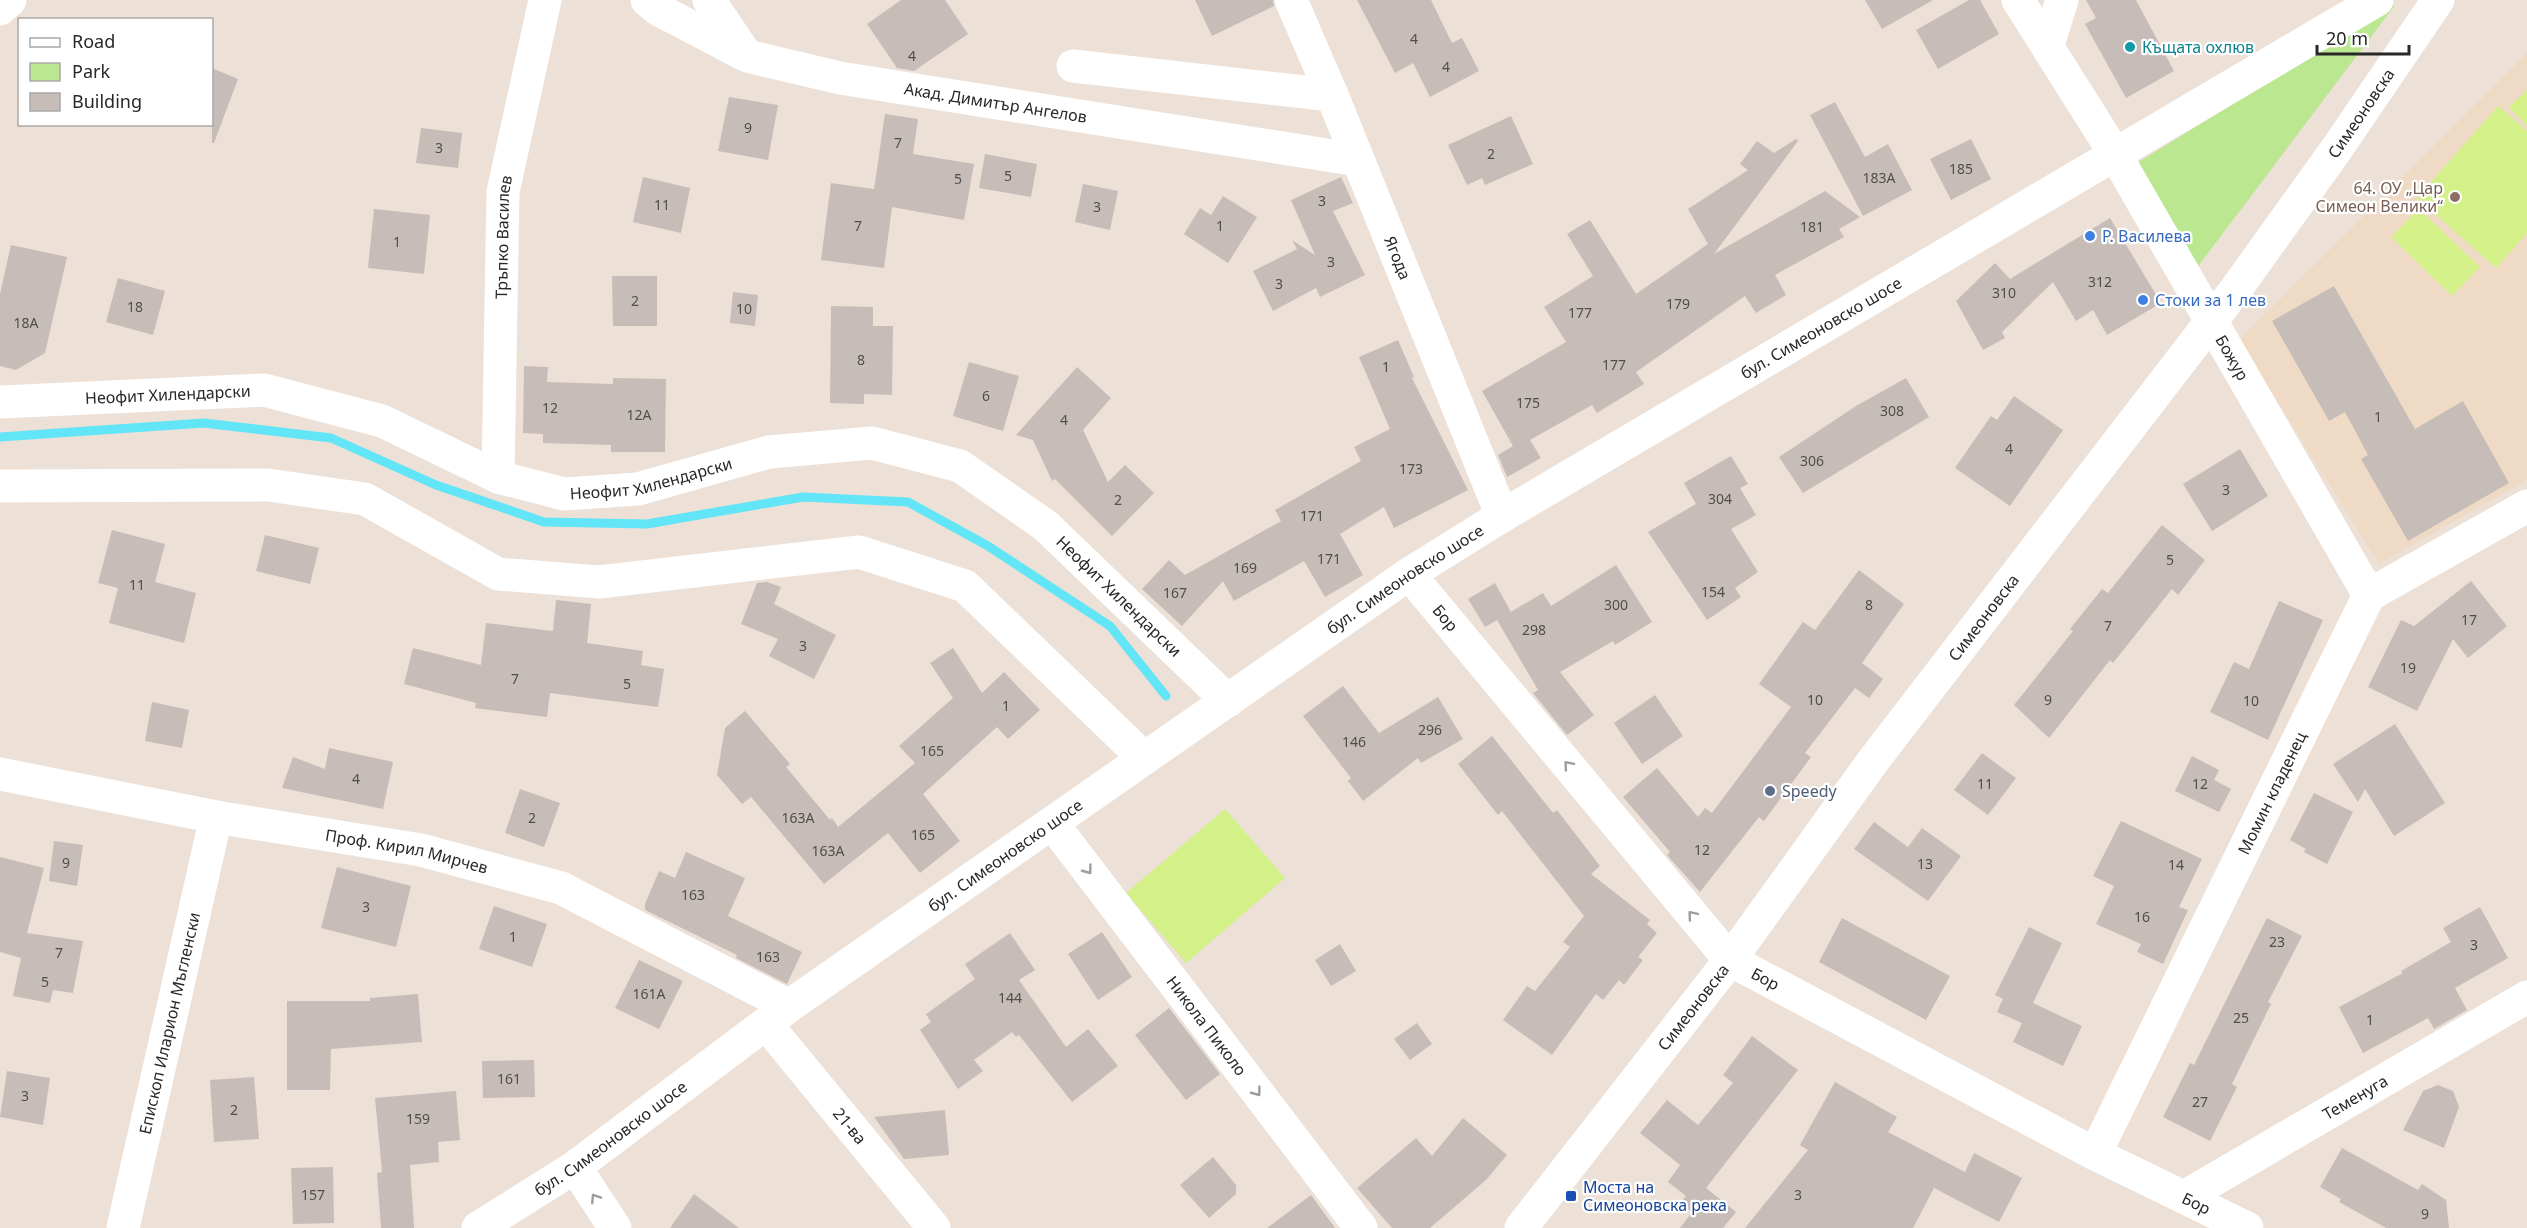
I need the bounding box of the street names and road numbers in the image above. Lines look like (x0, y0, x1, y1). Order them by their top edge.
street label: Симеоновска (2322, 64, 2399, 163)
street label: Акад. Димитър Ангелов (903, 77, 1089, 128)
street label: Тръпко Василев (490, 173, 517, 299)
street label: Ягода (1379, 233, 1416, 283)
street label: бул. Симеоновско шосе (1736, 272, 1906, 384)
street label: Божур (2211, 331, 2254, 384)
street label: Неофит Хилендарски (85, 380, 251, 409)
street label: Неофит Хилендарски (569, 452, 735, 505)
street label: бул. Симеоновско шосе (1322, 519, 1488, 639)
street label: Неофит Хилендарски (1052, 531, 1186, 662)
street label: Симеоновска (1943, 569, 2024, 665)
street label: Бор (1428, 600, 1463, 636)
street label: Момин кладенец (2233, 728, 2311, 858)
street label: бул. Симеоновско шосе (924, 794, 1087, 917)
street label: Проф. Кирил Мирчев (324, 824, 490, 879)
street label: Епископ Иларион Мъгленски (134, 910, 205, 1136)
street label: Симеоновска (1652, 959, 1734, 1055)
street label: Бор (1747, 962, 1783, 995)
street label: Никола Пиколо (1161, 971, 1252, 1080)
street label: Теменуга (2318, 1070, 2392, 1125)
street label: бул. Симеоновско шосе (530, 1076, 691, 1201)
street label: 21-ва (828, 1103, 872, 1149)
street label: Бор (2178, 1187, 2214, 1220)

